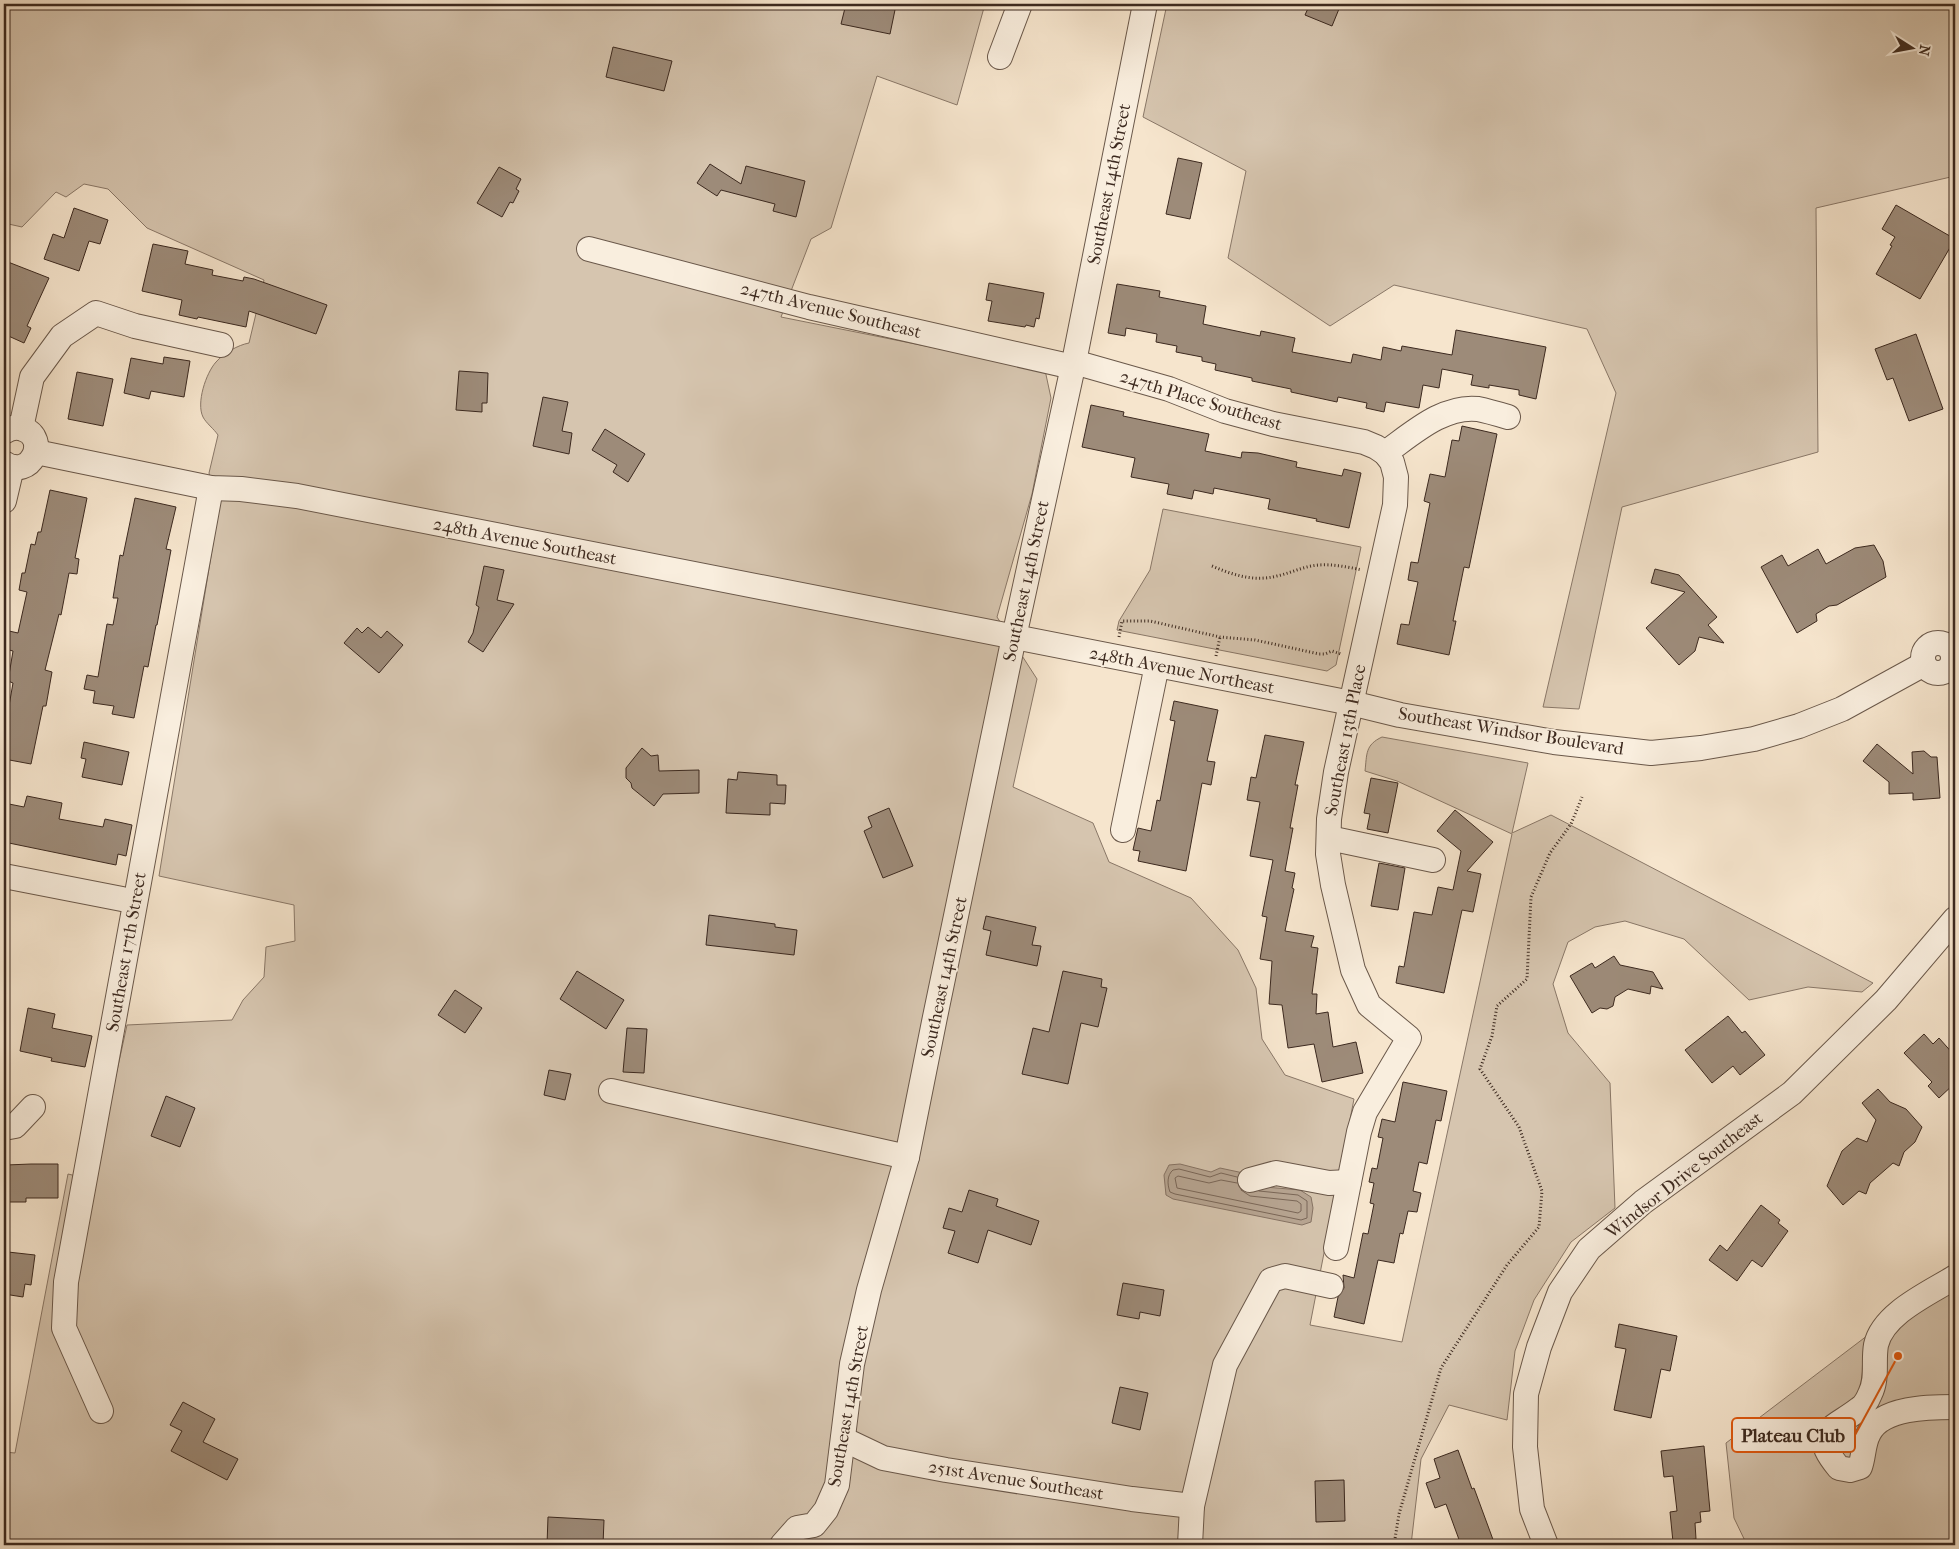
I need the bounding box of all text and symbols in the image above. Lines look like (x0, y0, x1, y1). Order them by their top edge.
north arrow (1886, 22, 1936, 72)
text: N (1915, 44, 1934, 58)
street label: Southeast 14th Street (1084, 101, 1136, 267)
street label: 247th Avenue Southeast (738, 278, 924, 343)
street label: 247th Place Southeast (1117, 366, 1285, 435)
street label: Southeast 14th Street (999, 498, 1054, 663)
street label: 248th Avenue Southeast (431, 513, 619, 570)
street label: 248th Avenue Northeast (1088, 642, 1277, 699)
street label: Southeast 13th Place (1320, 662, 1371, 818)
street label: Southeast Windsor Boulevard (1397, 703, 1625, 760)
street label: Southeast 17th Street (102, 870, 151, 1034)
street label: Southeast 14th Street (917, 894, 972, 1059)
street label: Windsor Drive Southeast (1601, 1107, 1767, 1244)
street label: Southeast 14th Street (824, 1323, 873, 1489)
callout: Plateau Club (1732, 1418, 1855, 1452)
text: Plateau Club (1741, 1425, 1845, 1447)
street label: 251st Avenue Southeast (927, 1456, 1106, 1505)

